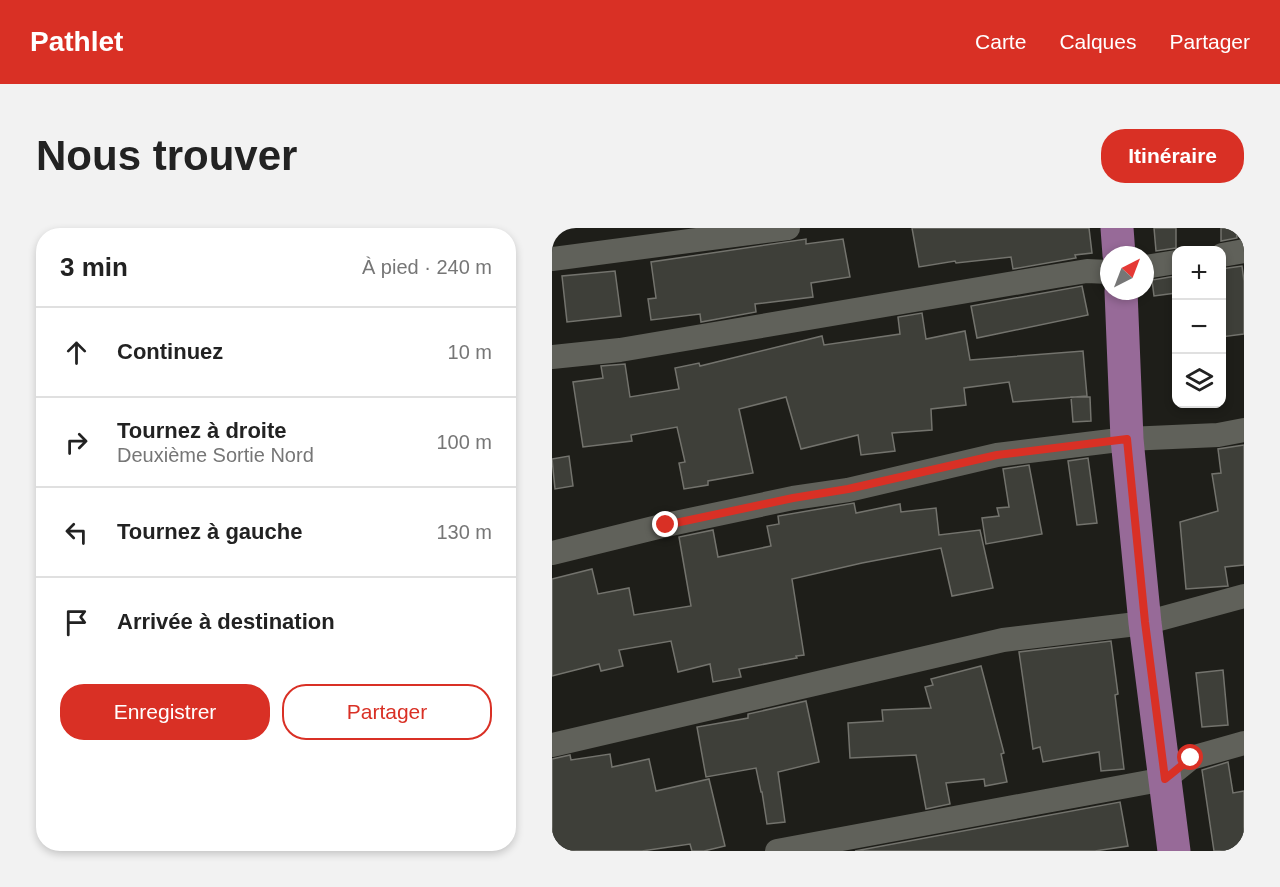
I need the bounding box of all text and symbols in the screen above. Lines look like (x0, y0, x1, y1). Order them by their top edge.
text: Pathlet (30, 26, 123, 57)
text: Carte (975, 30, 1026, 53)
text: Calques (1059, 30, 1136, 53)
text: Partager (1169, 30, 1250, 53)
button: Itinéraire (1101, 129, 1244, 183)
text: Nous trouver (36, 132, 297, 179)
north arrow (1100, 246, 1154, 300)
map controls (1172, 246, 1226, 408)
button: + (1172, 246, 1226, 300)
text: 3 min (60, 252, 128, 282)
text: À pied · 240 m (362, 256, 492, 278)
button: − (1172, 300, 1226, 354)
icon: ahead (60, 336, 93, 369)
text: Continuez (117, 339, 223, 364)
text: 10 m (448, 341, 492, 363)
button: layers (1172, 354, 1226, 408)
text: Tournez à droite (117, 418, 287, 443)
icon: right (60, 426, 93, 459)
text: 100 m (436, 431, 492, 453)
text: Deuxième Sortie Nord (117, 444, 314, 466)
route end (652, 511, 678, 537)
icon: left (60, 516, 93, 549)
text: Tournez à gauche (117, 519, 302, 544)
text: 130 m (436, 521, 492, 543)
icon: arrive (60, 606, 93, 639)
text: Arrivée à destination (117, 609, 335, 634)
button: Enregistrer (60, 684, 270, 740)
button: Partager (282, 684, 492, 740)
route start (1177, 744, 1203, 770)

